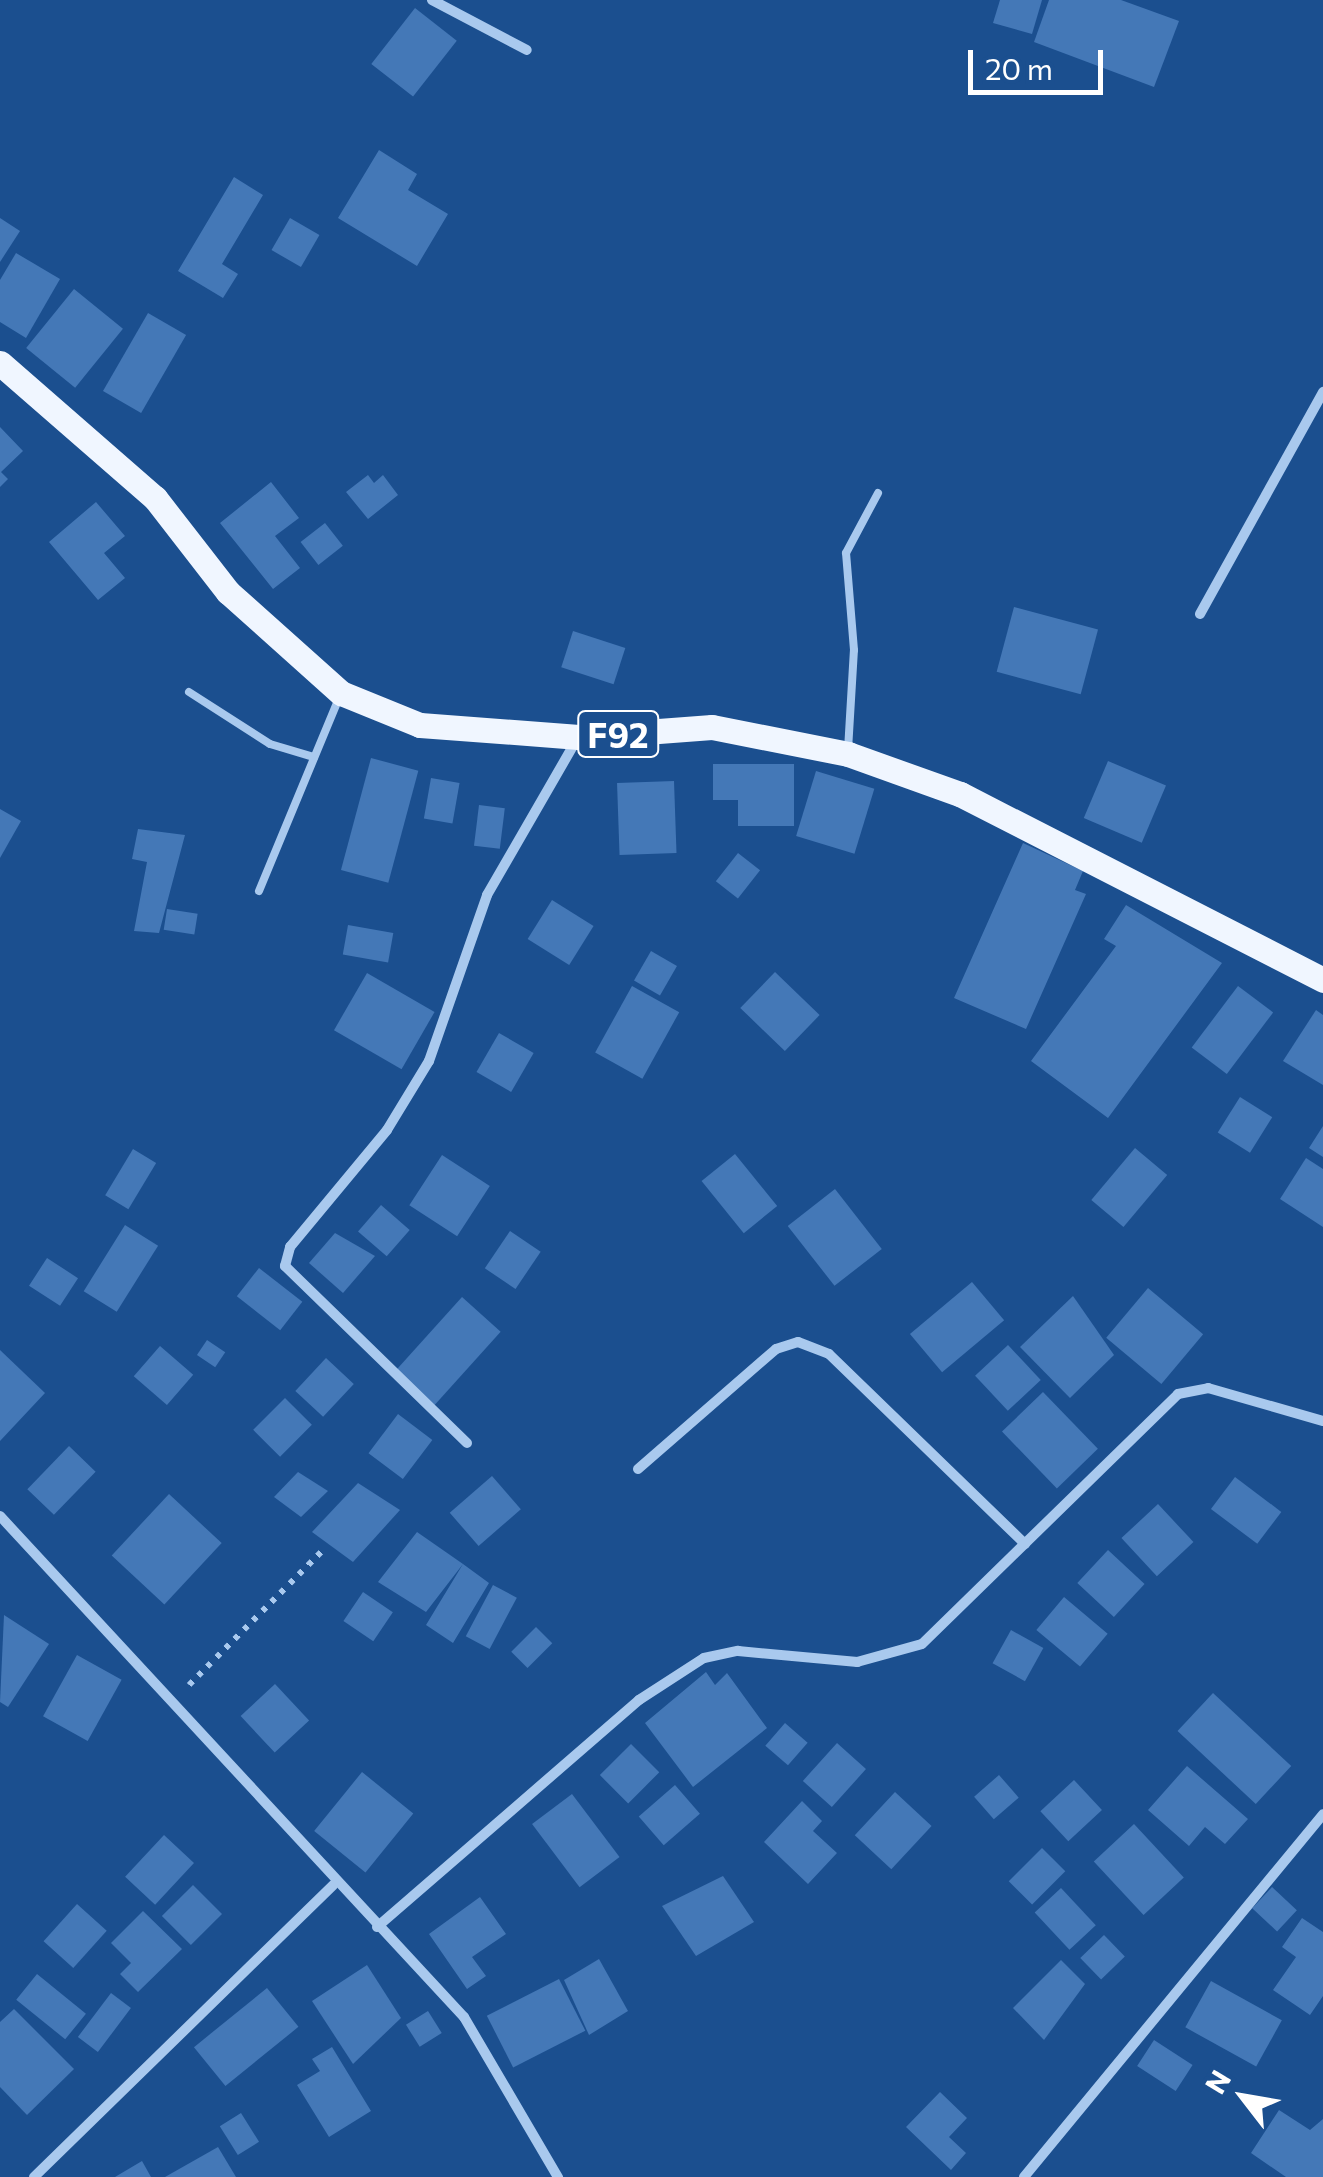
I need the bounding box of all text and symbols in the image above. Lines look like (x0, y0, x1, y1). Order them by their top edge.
scale bar (973, 30, 1108, 92)
text: 20 m (985, 49, 1053, 86)
road number: F92 (576, 704, 660, 764)
north arrow (1193, 2047, 1293, 2147)
text: N (1197, 2064, 1237, 2099)

